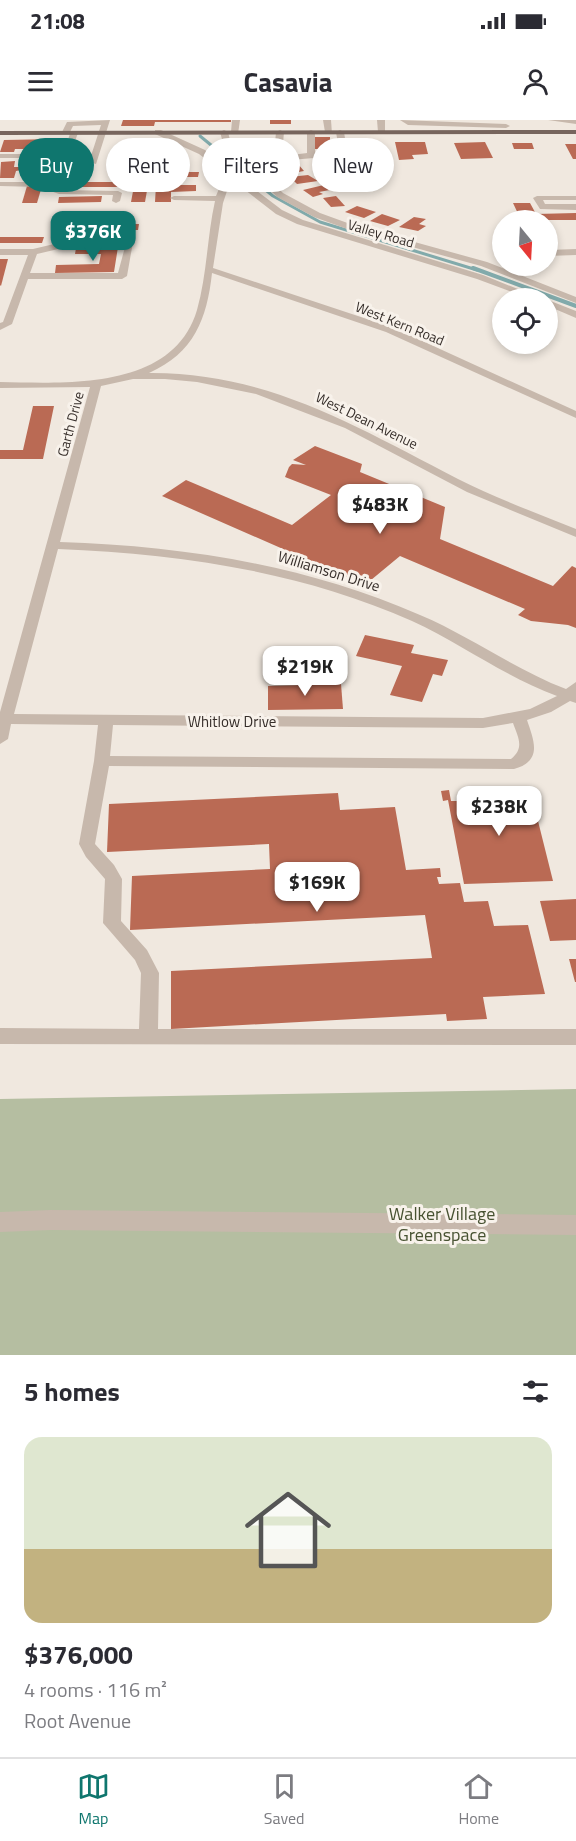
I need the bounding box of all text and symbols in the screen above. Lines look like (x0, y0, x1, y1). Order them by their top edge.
text: 21:08 (30, 4, 85, 38)
text: Casavia (243, 61, 333, 102)
icon: menu (24, 65, 57, 98)
icon: person (519, 65, 552, 98)
chip: Buy (18, 138, 94, 192)
chip: Rent (106, 138, 190, 192)
chip: Filters (202, 138, 300, 192)
chip: New (312, 138, 394, 192)
north arrow (492, 210, 558, 276)
map controls (492, 210, 558, 354)
pin: $376K (51, 211, 135, 262)
street label: Valley Road (345, 213, 417, 253)
text: $376K (65, 215, 121, 246)
button: locate (492, 288, 558, 354)
street label: West Kern Road (352, 296, 448, 350)
street label: West Dean Avenue (312, 386, 422, 454)
street label: Garth Drive (51, 389, 89, 459)
pin: $483K (338, 484, 422, 535)
text: $483K (352, 488, 408, 519)
street label: Williamson Drive (275, 545, 383, 597)
pin: $219K (263, 646, 347, 697)
text: $219K (277, 650, 333, 681)
street label: Whitlow Drive (188, 710, 276, 733)
pin: $238K (457, 786, 541, 837)
text: $238K (471, 790, 527, 821)
pin: $169K (275, 862, 359, 913)
text: $169K (289, 866, 345, 897)
park label: Walker Village Greenspace (389, 1200, 495, 1248)
text: 5 homes (24, 1372, 120, 1411)
icon: filters (519, 1375, 552, 1408)
icon: home (234, 1476, 342, 1584)
text: $376,000 (24, 1635, 133, 1674)
text: 4 rooms · 116 m² (24, 1674, 167, 1705)
text: Root Avenue (24, 1705, 131, 1736)
tab: Map (77, 1770, 110, 1830)
tab: Saved (264, 1770, 305, 1830)
tab: Home (458, 1770, 499, 1830)

